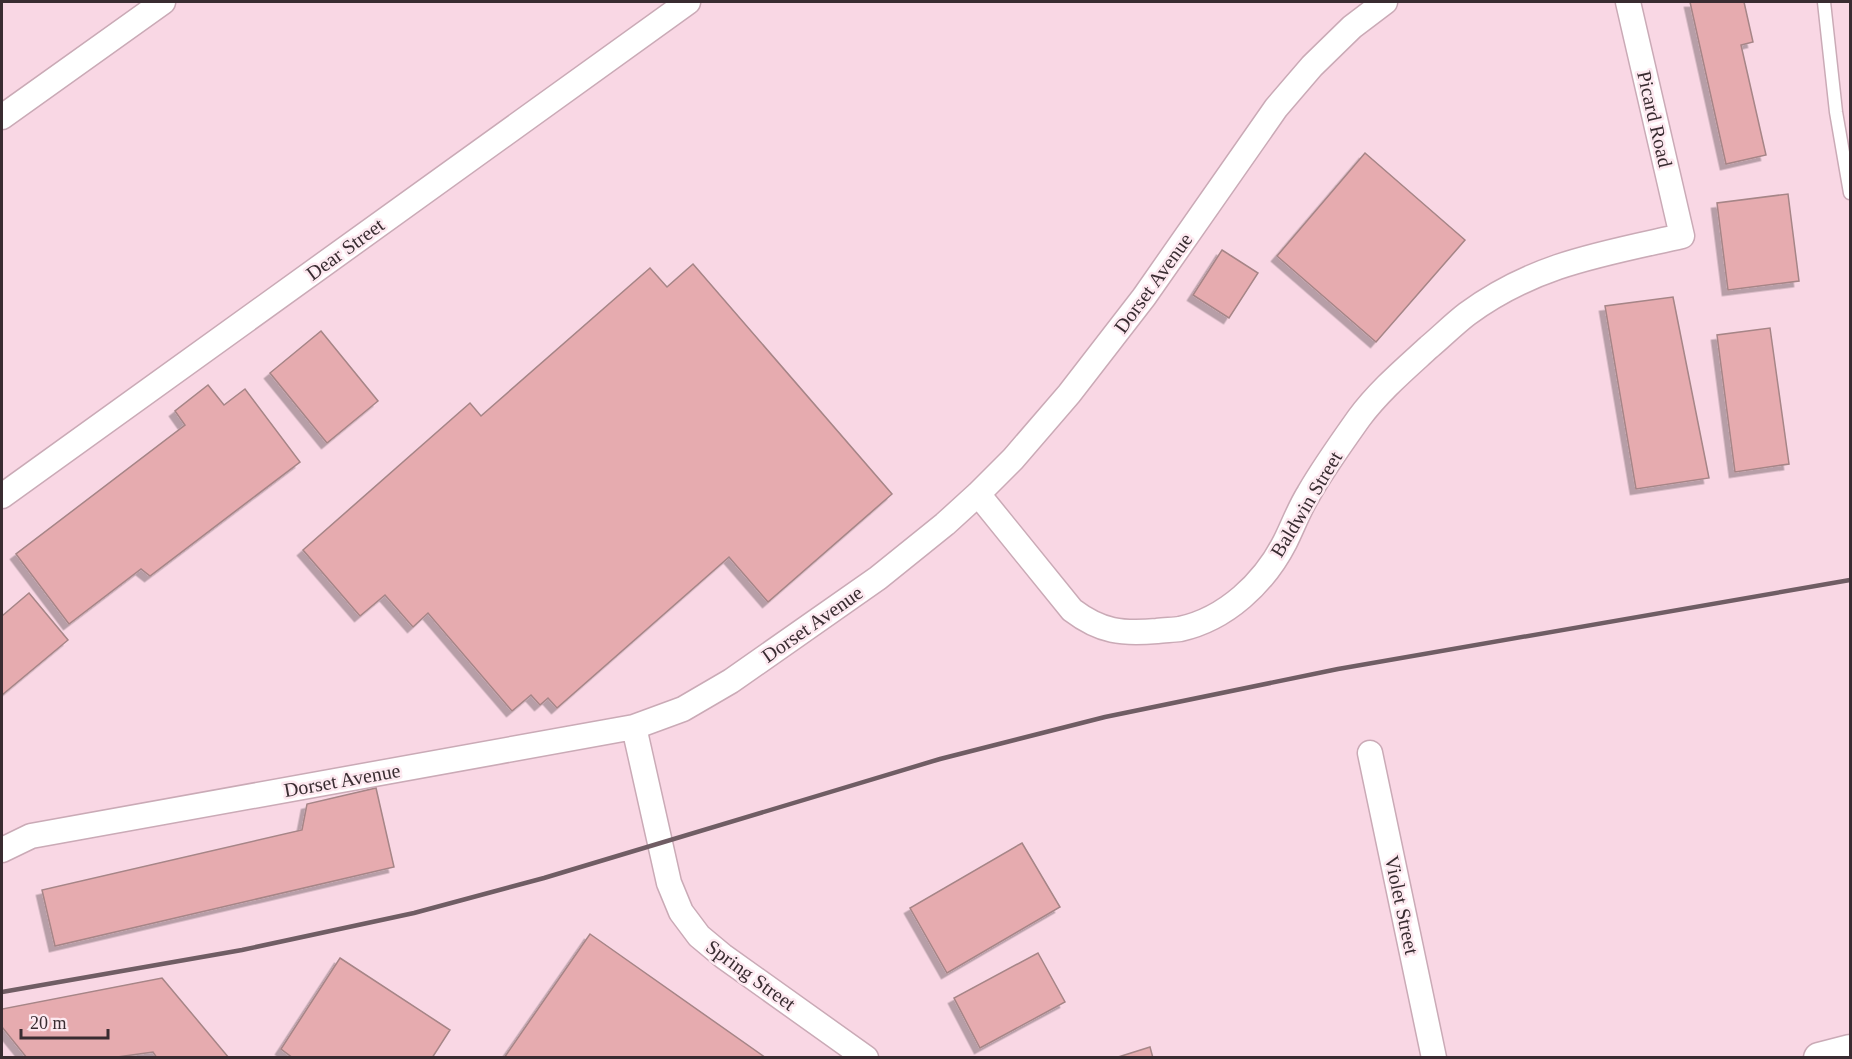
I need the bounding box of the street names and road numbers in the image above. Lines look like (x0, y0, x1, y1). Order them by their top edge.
street label: Picard Road (1633, 69, 1677, 169)
street label: Dear Street (302, 213, 388, 285)
street label: Dorset Avenue (1109, 229, 1197, 337)
street label: Baldwin Street (1266, 447, 1346, 561)
street label: Dorset Avenue (757, 581, 867, 667)
street label: Dorset Avenue (282, 759, 402, 801)
street label: Violet Street (1381, 854, 1423, 957)
street label: Spring Street (701, 935, 800, 1016)

